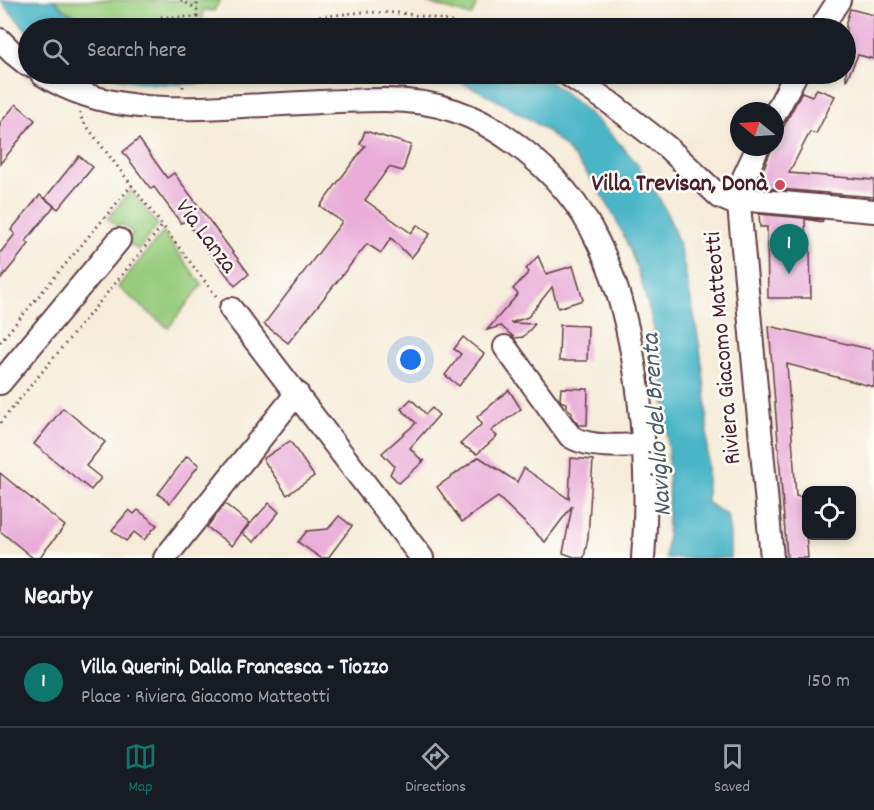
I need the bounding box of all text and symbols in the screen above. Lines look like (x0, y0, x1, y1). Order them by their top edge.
search box (18, 18, 856, 84)
icon: search (39, 35, 72, 68)
text: Search here (87, 36, 186, 67)
north arrow (730, 102, 784, 156)
place label: Villa Trevisan, Donà (592, 168, 769, 202)
marker: Villa Trevisan, Donà (773, 178, 787, 192)
street label: Via Lanza (166, 193, 245, 282)
pin: 1 (770, 224, 808, 274)
street label: Riviera Giacomo Matteotti (697, 230, 751, 466)
water label: Naviglio del Brenta (633, 330, 683, 518)
your location (396, 345, 425, 374)
map controls (802, 486, 856, 540)
button: locate (802, 486, 856, 540)
text: Nearby (24, 579, 92, 616)
text: Villa Querini, Dalla Francesca - Tiozzo (81, 653, 389, 684)
text: 1 (41, 668, 46, 696)
text: 150 m (807, 668, 850, 696)
text: Place · Riviera Giacomo Matteotti (81, 684, 330, 712)
tab: Map (124, 740, 157, 799)
tab: Directions (405, 740, 466, 799)
tab: Saved (714, 740, 750, 799)

